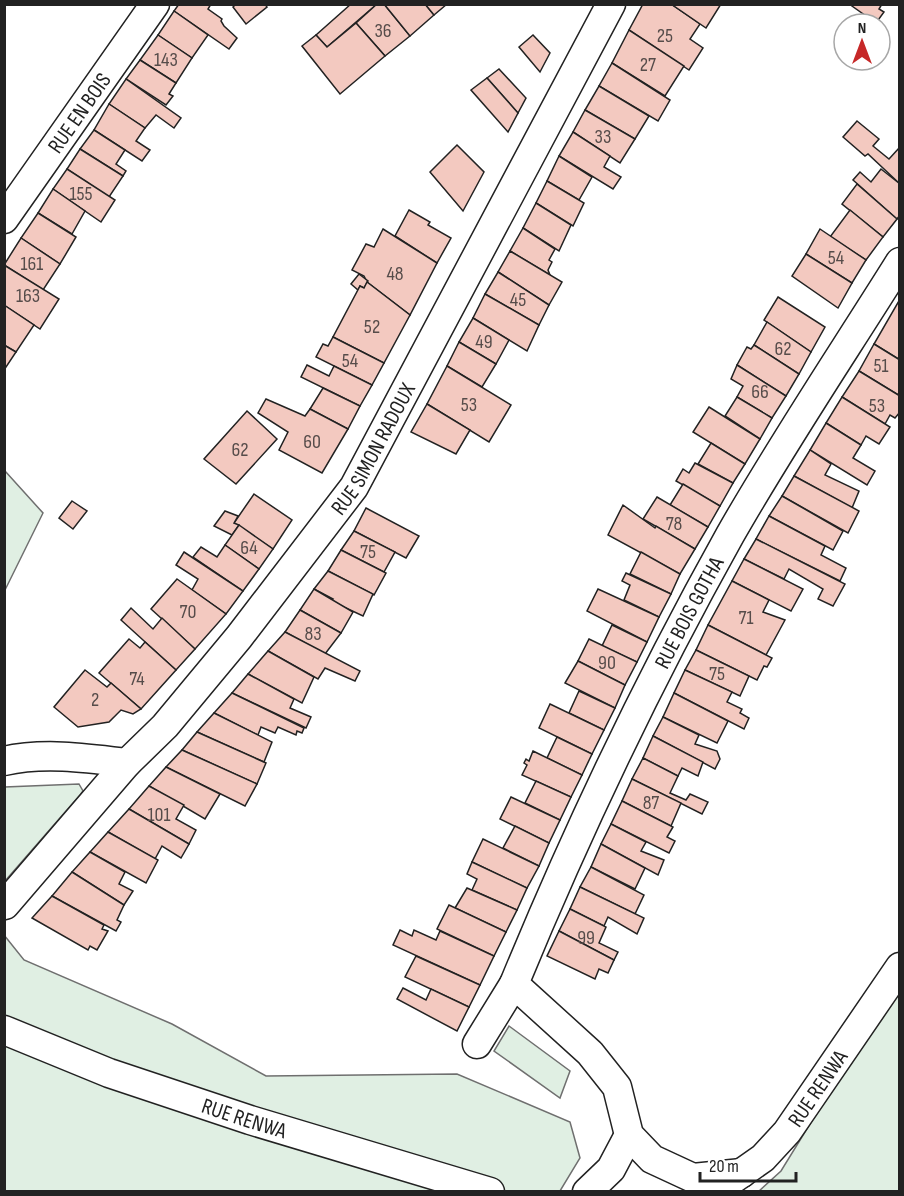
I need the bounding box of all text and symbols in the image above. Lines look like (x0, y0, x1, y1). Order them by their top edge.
north arrow (832, 12, 892, 72)
house number: 36 (374, 19, 392, 43)
text: N (858, 19, 866, 38)
house number: 25 (657, 24, 673, 48)
house number: 143 (154, 48, 178, 72)
house number: 27 (640, 53, 656, 77)
street label: RUE EN BOIS (42, 68, 117, 159)
house number: 33 (595, 125, 611, 149)
house number: 155 (69, 182, 93, 206)
house number: 54 (828, 246, 844, 270)
house number: 161 (21, 252, 43, 276)
house number: 48 (386, 262, 404, 286)
house number: 163 (16, 284, 40, 308)
house number: 45 (510, 288, 526, 312)
house number: 52 (364, 315, 380, 339)
house number: 49 (475, 330, 493, 354)
house number: 62 (774, 337, 792, 361)
house number: 54 (342, 349, 358, 373)
house number: 51 (873, 354, 889, 378)
street label: RUE SIMON RADOUX (326, 378, 422, 521)
house number: 66 (751, 380, 769, 404)
house number: 53 (461, 393, 477, 417)
house number: 53 (869, 394, 885, 418)
house number: 60 (303, 430, 321, 454)
house number: 62 (231, 438, 249, 462)
house number: 78 (666, 512, 682, 536)
house number: 64 (240, 536, 258, 560)
house number: 75 (360, 540, 376, 564)
street label: RUE BOIS GOTHA (649, 552, 731, 673)
house number: 70 (180, 600, 196, 624)
house number: 71 (738, 606, 754, 630)
house number: 83 (304, 622, 322, 646)
house number: 90 (598, 651, 616, 675)
house number: 75 (709, 662, 725, 686)
house number: 74 (129, 667, 145, 691)
house number: 2 (91, 688, 99, 712)
house number: 87 (643, 791, 659, 815)
house number: 101 (148, 803, 170, 827)
house number: 99 (577, 926, 595, 950)
street label: RUE RENWA (783, 1045, 855, 1132)
street label: RUE RENWA (198, 1093, 290, 1145)
scale bar (700, 1145, 796, 1183)
text: 20 m (709, 1156, 739, 1177)

